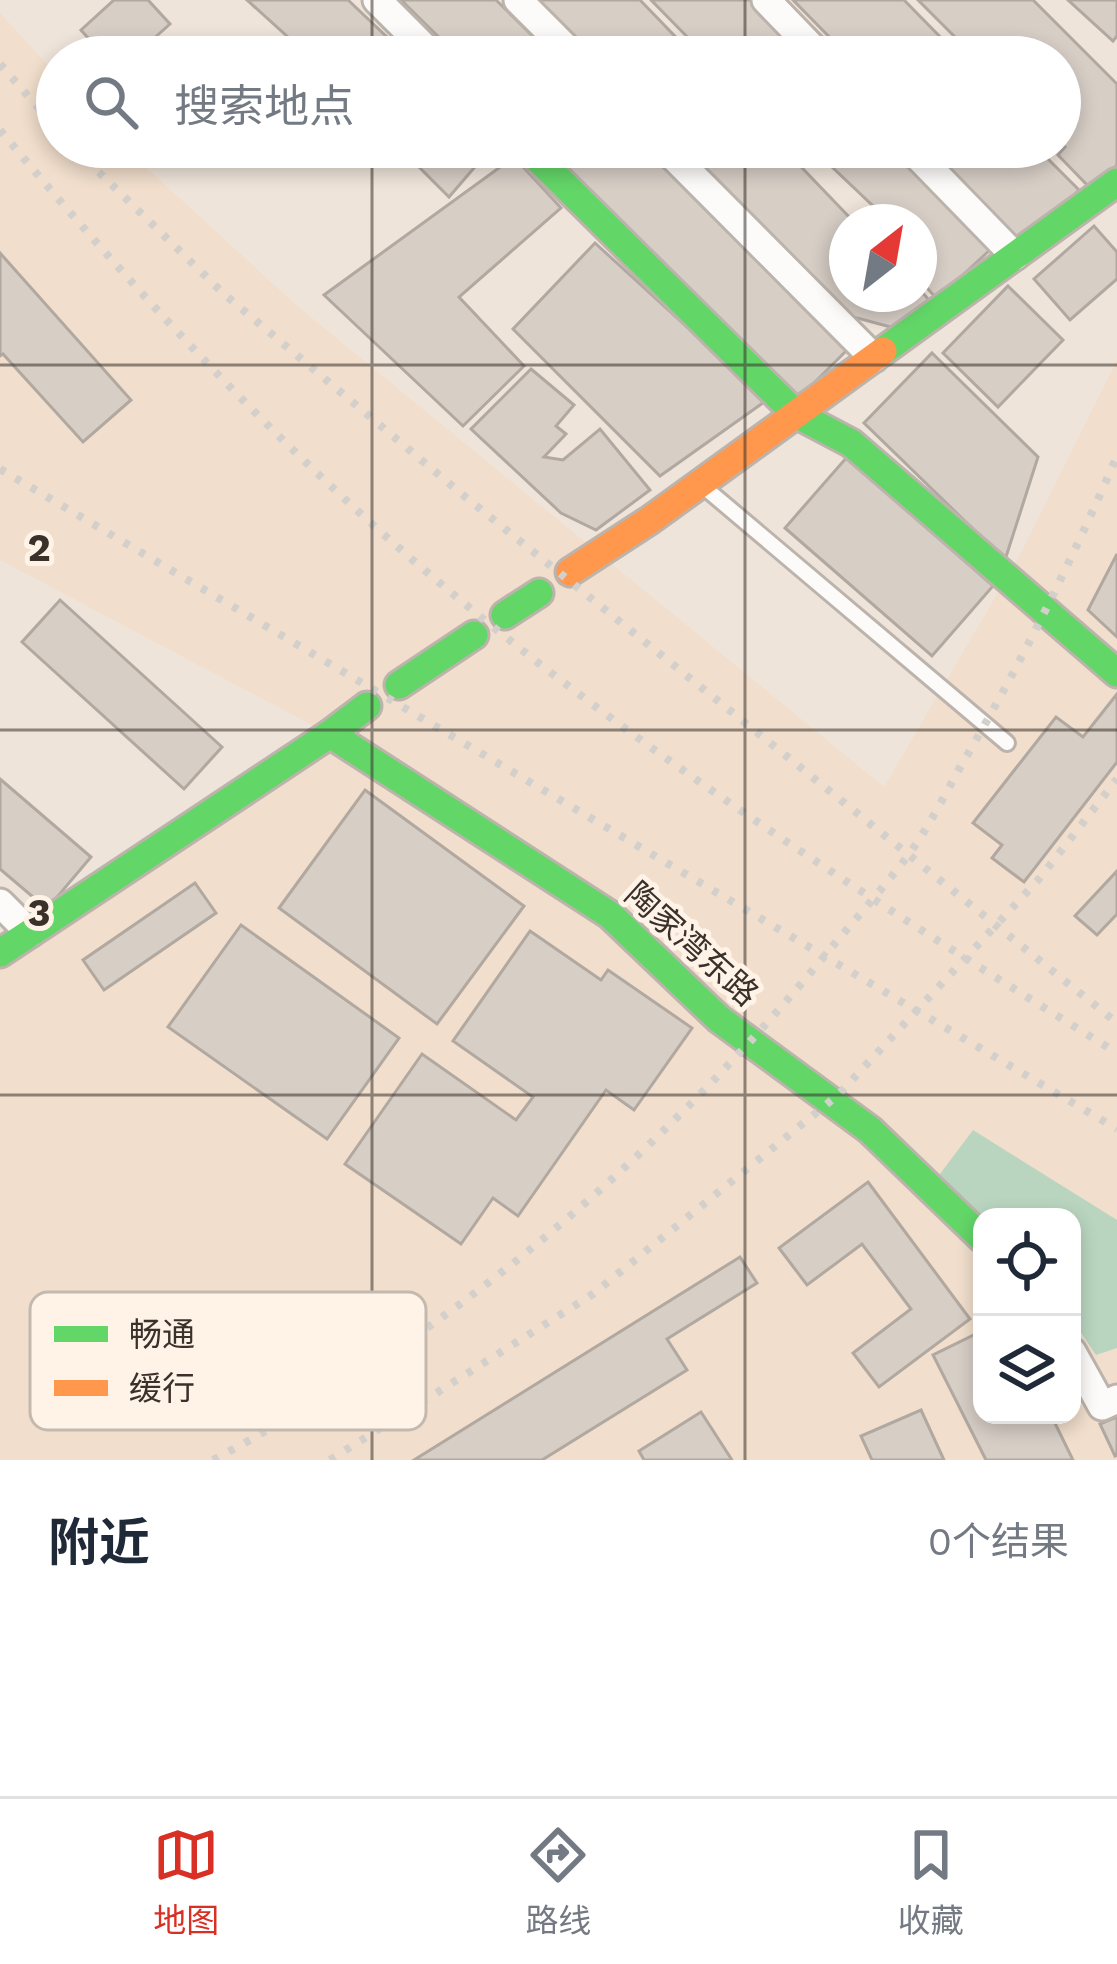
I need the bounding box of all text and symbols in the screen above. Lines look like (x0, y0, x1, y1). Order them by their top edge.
search box (36, 36, 1081, 168)
icon: search (78, 69, 144, 135)
text: 搜索地点 (174, 80, 354, 133)
north arrow (829, 204, 937, 312)
text: 2 (27, 525, 51, 570)
street label: 陶家湾东路 (618, 874, 766, 1014)
text: 3 (27, 890, 51, 935)
map controls (973, 1208, 1081, 1424)
button: locate (973, 1208, 1081, 1316)
legend (30, 1292, 426, 1430)
text: 畅通 (129, 1315, 195, 1354)
button: layers (973, 1316, 1081, 1424)
text: 缓行 (129, 1369, 195, 1408)
text: 附近 (48, 1513, 150, 1572)
text: 0个结果 (928, 1519, 1069, 1564)
tab: 地图 (153, 1822, 219, 1942)
tab: 路线 (525, 1822, 591, 1942)
tab: 收藏 (898, 1822, 964, 1942)

